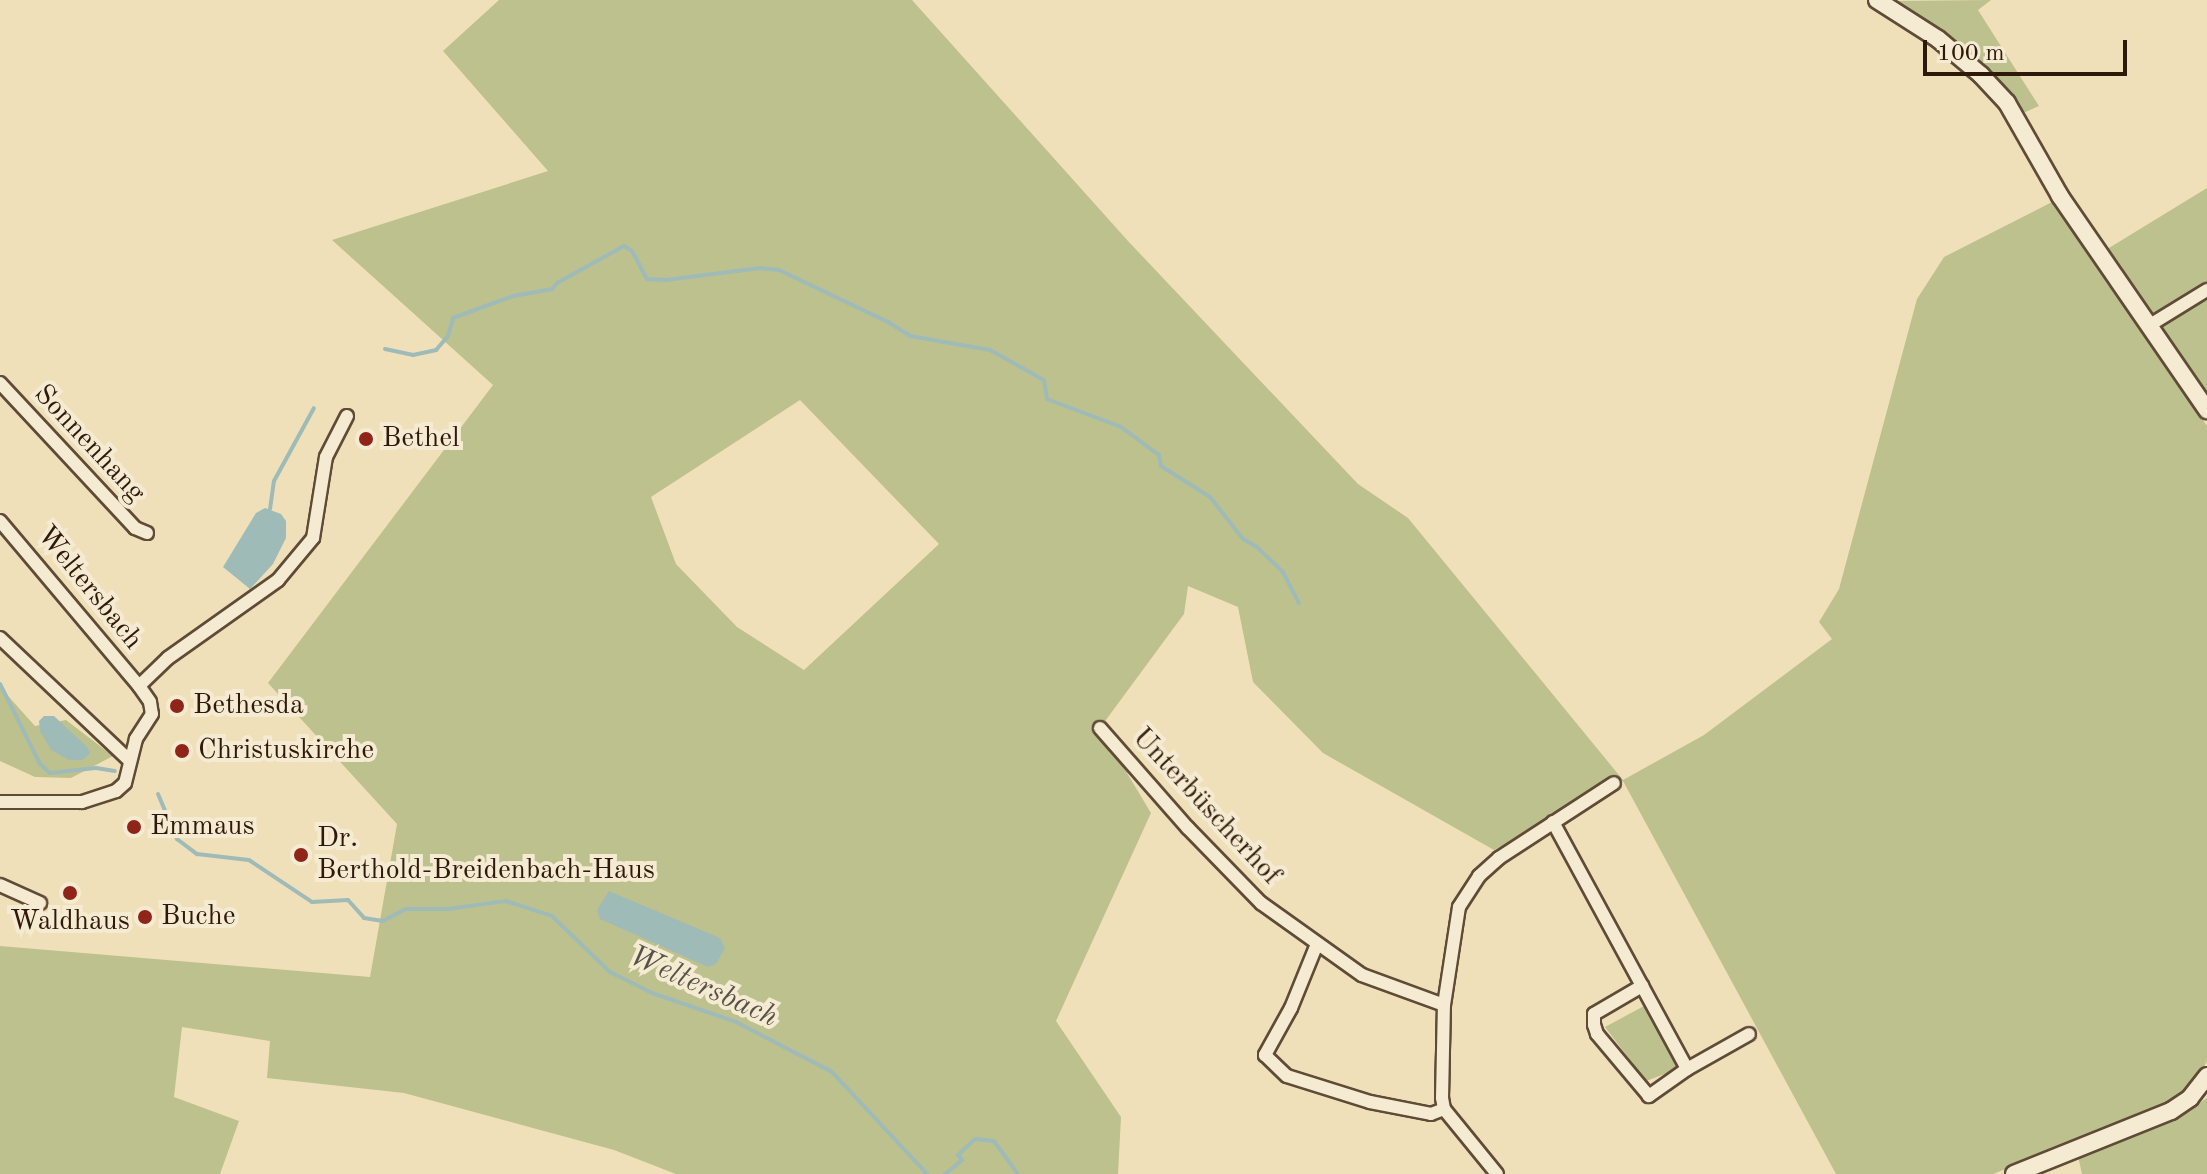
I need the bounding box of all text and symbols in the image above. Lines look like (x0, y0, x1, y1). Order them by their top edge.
scale bar (1927, 24, 2131, 74)
text: 100 m (1937, 42, 2005, 66)
street label: Sonnenhang (26, 378, 152, 510)
place label: Bethel (382, 422, 460, 456)
marker: Bethel (357, 430, 375, 448)
street label: Weltersbach (29, 519, 149, 657)
place label: Bethesda (193, 689, 304, 723)
marker: Bethesda (168, 697, 186, 715)
street label: Unterbüscherhof (1125, 721, 1287, 893)
place label: Christuskirche (198, 734, 374, 768)
marker: Christuskirche (173, 742, 191, 760)
place label: Emmaus (150, 810, 255, 844)
marker: Emmaus (125, 818, 143, 836)
place label: Dr. Berthold-Breidenbach-Haus (317, 822, 655, 888)
marker: Dr. Berthold-Breidenbach-Haus (292, 846, 310, 864)
marker: Waldhaus (61, 884, 79, 902)
place label: Buche (161, 900, 236, 934)
place label: Waldhaus (10, 905, 130, 939)
marker: Buche (136, 908, 154, 926)
water label: Weltersbach (623, 938, 783, 1036)

